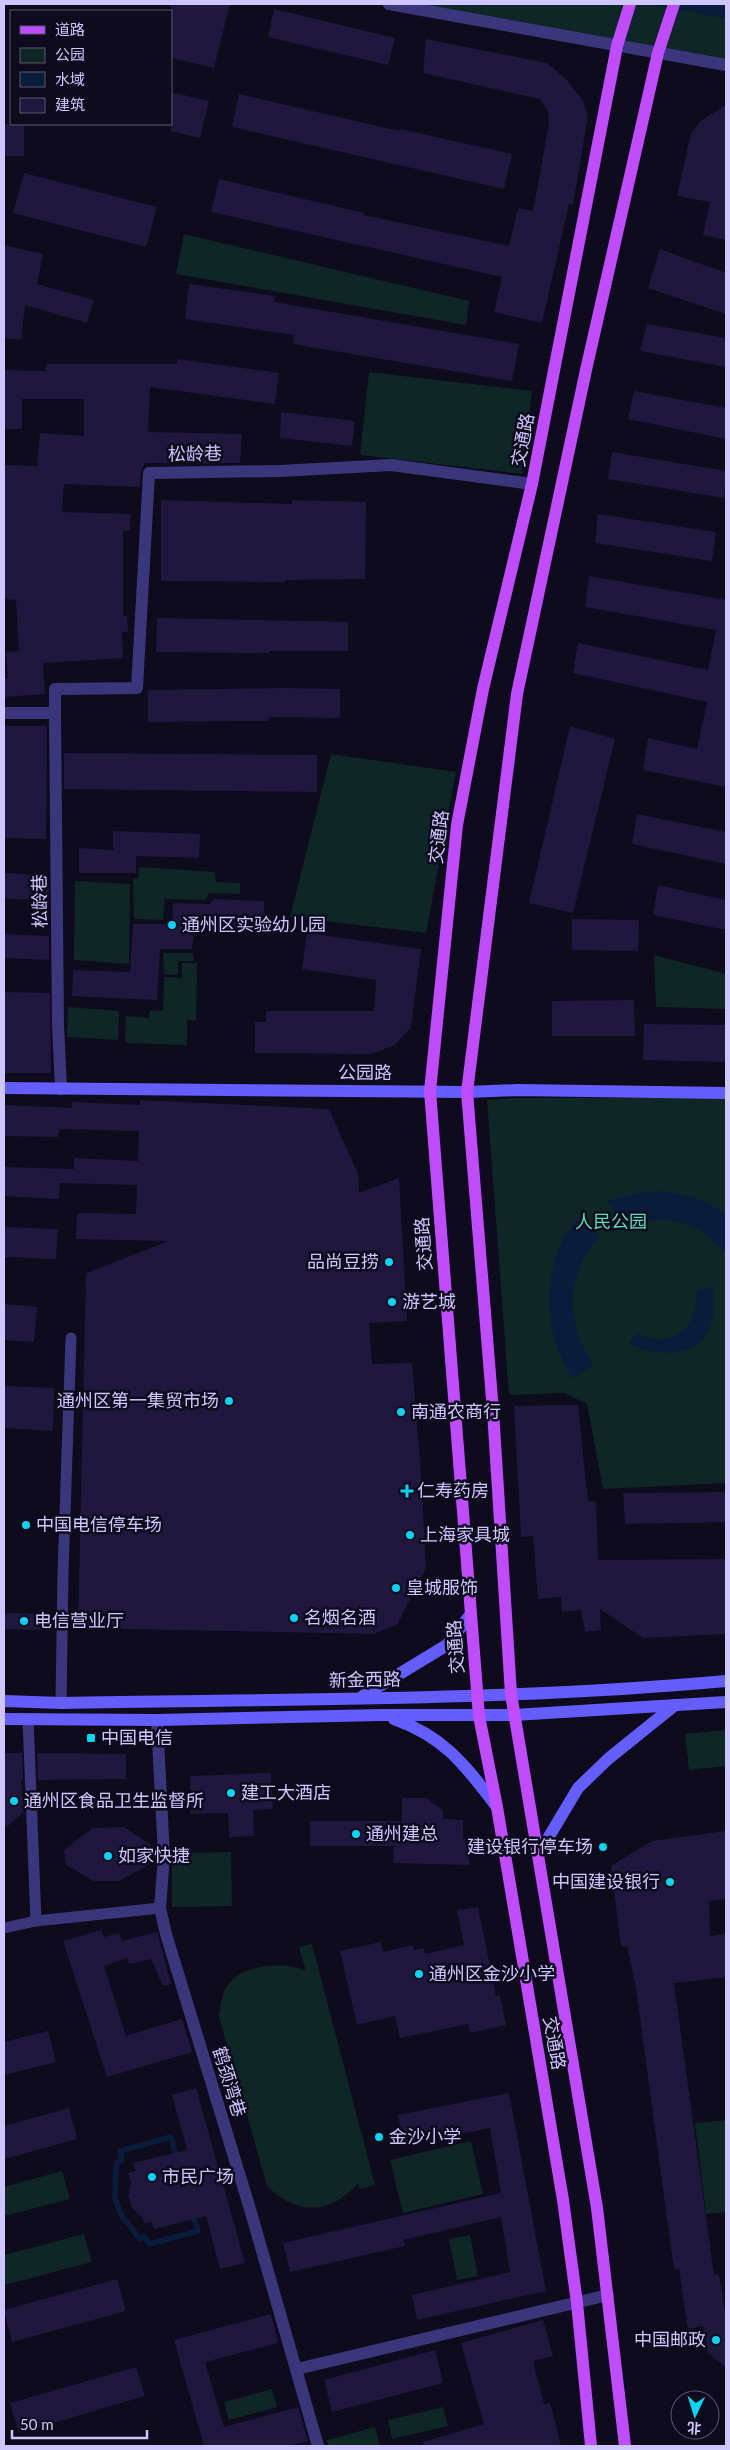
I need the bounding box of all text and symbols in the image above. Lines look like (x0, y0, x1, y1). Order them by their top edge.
legend (10, 10, 172, 125)
text: 道路 (55, 20, 85, 38)
text: 公园 (55, 45, 85, 63)
text: 水域 (55, 70, 85, 88)
text: 建筑 (55, 95, 85, 113)
street label: 交通路 (506, 411, 538, 468)
street label: 松龄巷 (168, 442, 222, 464)
street label: 交通路 (424, 809, 452, 865)
street label: 松龄巷 (28, 874, 50, 928)
place label: 通州区实验幼儿园 (182, 913, 326, 935)
marker: 通州区实验幼儿园 (166, 919, 178, 931)
street label: 公园路 (338, 1061, 392, 1083)
park label: 人民公园 (575, 1210, 647, 1232)
street label: 交通路 (410, 1216, 436, 1272)
place label: 品尚豆捞 (307, 1250, 379, 1272)
marker: 品尚豆捞 (383, 1256, 395, 1268)
place label: 游艺城 (402, 1290, 456, 1312)
marker: 游艺城 (386, 1296, 398, 1308)
place label: 通州区第一集贸市场 (57, 1389, 219, 1411)
marker: 通州区第一集贸市场 (223, 1395, 235, 1407)
place label: 南通农商行 (411, 1400, 501, 1422)
marker: 南通农商行 (395, 1406, 407, 1418)
place label: 仁寿药房 (417, 1479, 489, 1501)
marker: 仁寿药房 (401, 1485, 413, 1497)
place label: 中国电信停车场 (36, 1513, 162, 1535)
marker: 中国电信停车场 (20, 1519, 32, 1531)
place label: 上海家具城 (420, 1523, 510, 1545)
marker: 上海家具城 (404, 1529, 416, 1541)
place label: 皇城服饰 (406, 1576, 478, 1598)
marker: 皇城服饰 (390, 1582, 402, 1594)
place label: 名烟名酒 (304, 1606, 376, 1628)
place label: 电信营业厅 (34, 1609, 124, 1631)
marker: 名烟名酒 (288, 1612, 300, 1624)
marker: 电信营业厅 (18, 1615, 30, 1627)
street label: 交通路 (442, 1619, 468, 1675)
street label: 新金西路 (329, 1667, 401, 1691)
place label: 中国电信 (101, 1726, 173, 1748)
marker: 中国电信 (85, 1732, 97, 1744)
place label: 建工大酒店 (241, 1781, 331, 1803)
marker: 建工大酒店 (225, 1787, 237, 1799)
place label: 通州区食品卫生监督所 (24, 1789, 204, 1811)
marker: 通州区食品卫生监督所 (8, 1795, 20, 1807)
place label: 通州建总 (366, 1822, 438, 1844)
marker: 通州建总 (350, 1828, 362, 1840)
place label: 建设银行停车场 (467, 1835, 593, 1857)
marker: 建设银行停车场 (597, 1841, 609, 1853)
place label: 如家快捷 (118, 1844, 190, 1866)
marker: 如家快捷 (102, 1850, 114, 1862)
place label: 中国建设银行 (552, 1870, 660, 1892)
marker: 中国建设银行 (664, 1876, 676, 1888)
place label: 通州区金沙小学 (429, 1962, 555, 1984)
marker: 通州区金沙小学 (413, 1968, 425, 1980)
street label: 交通路 (539, 2014, 571, 2071)
street label: 鹤颈湾巷 (209, 2044, 251, 2119)
place label: 金沙小学 (389, 2125, 461, 2147)
marker: 金沙小学 (373, 2131, 385, 2143)
place label: 市民广场 (162, 2165, 234, 2187)
marker: 市民广场 (146, 2171, 158, 2183)
place label: 中国邮政 (634, 2328, 706, 2350)
marker: 中国邮政 (710, 2334, 722, 2346)
north arrow (670, 2390, 720, 2440)
scale bar (12, 2408, 148, 2440)
text: 50 m (20, 2415, 54, 2433)
text: 北 (686, 2419, 702, 2437)

